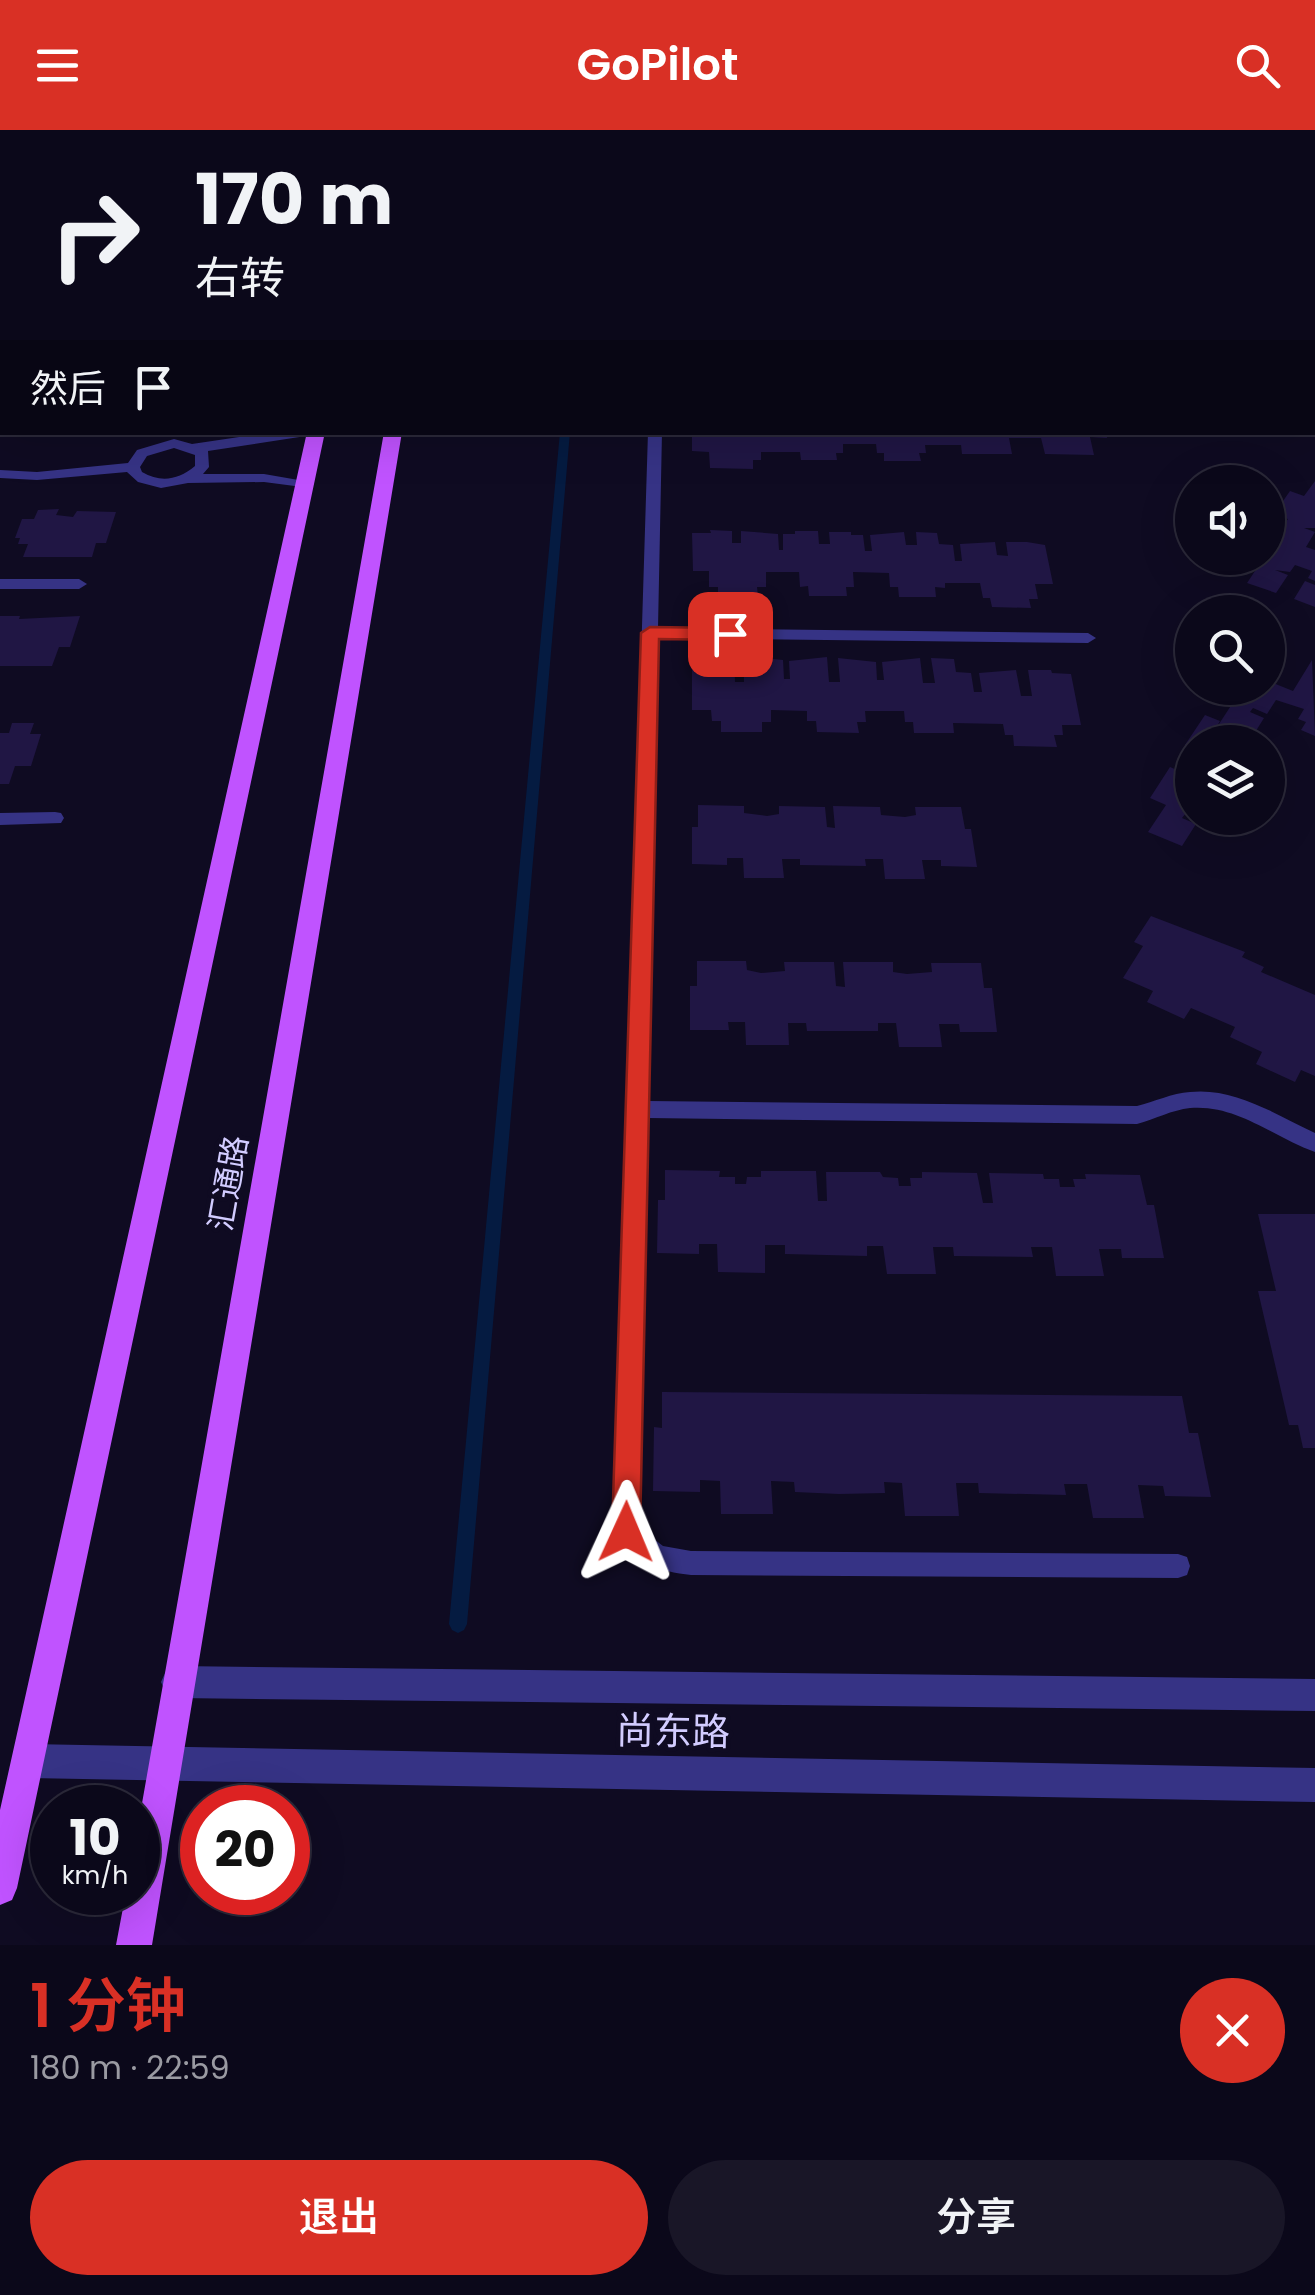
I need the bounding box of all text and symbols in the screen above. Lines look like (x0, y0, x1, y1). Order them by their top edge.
text: GoPilot (577, 33, 738, 96)
icon: menu (30, 38, 85, 93)
icon: search (1230, 38, 1285, 93)
text: 170 m (195, 150, 393, 249)
icon: right (30, 170, 160, 300)
text: 右转 (195, 247, 285, 310)
icon: arrive (126, 360, 181, 415)
text: 然后 (30, 362, 106, 415)
map controls (1175, 465, 1285, 835)
button: sound (1175, 465, 1285, 575)
pin (688, 592, 773, 677)
button: search (1175, 595, 1285, 705)
icon: arrive (703, 607, 758, 662)
button: layers (1175, 725, 1285, 835)
street label: 汇通路 (198, 1132, 258, 1234)
position arrow (574, 1480, 678, 1584)
street label: 尚东路 (616, 1704, 730, 1758)
speed limit sign: 20 (180, 1785, 310, 1915)
text: 10 (69, 1802, 121, 1873)
text: km/h (62, 1858, 128, 1893)
text: 1 分钟 (30, 1964, 186, 2048)
button: close (1180, 1978, 1285, 2083)
text: 180 m · 22:59 (30, 2045, 230, 2090)
button: 退出 (30, 2160, 648, 2275)
button: 分享 (668, 2160, 1285, 2275)

